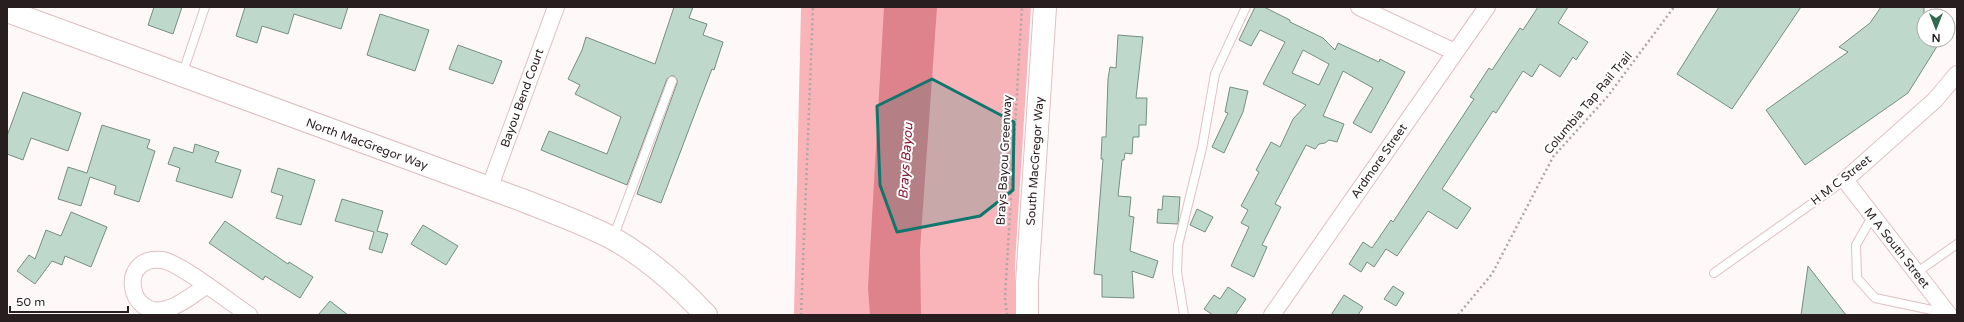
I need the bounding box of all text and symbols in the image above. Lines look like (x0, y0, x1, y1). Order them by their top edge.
north arrow (1916, 8, 1956, 48)
text: N (1932, 31, 1940, 44)
street label: Bayou Bend Court (498, 46, 547, 149)
street label: Columbia Tap Rail Trail (1541, 49, 1635, 157)
street label: Brays Bayou Greenway (994, 94, 1014, 226)
street label: South MacGregor Way (1024, 96, 1047, 226)
street label: North MacGregor Way (304, 115, 430, 173)
water label: Brays Bayou (895, 121, 917, 200)
street label: Ardmore Street (1348, 121, 1410, 201)
street label: H M C Street (1808, 152, 1874, 208)
street label: M A South Street (1861, 205, 1933, 291)
scale bar (10, 288, 128, 314)
text: 50 m (16, 295, 45, 309)

